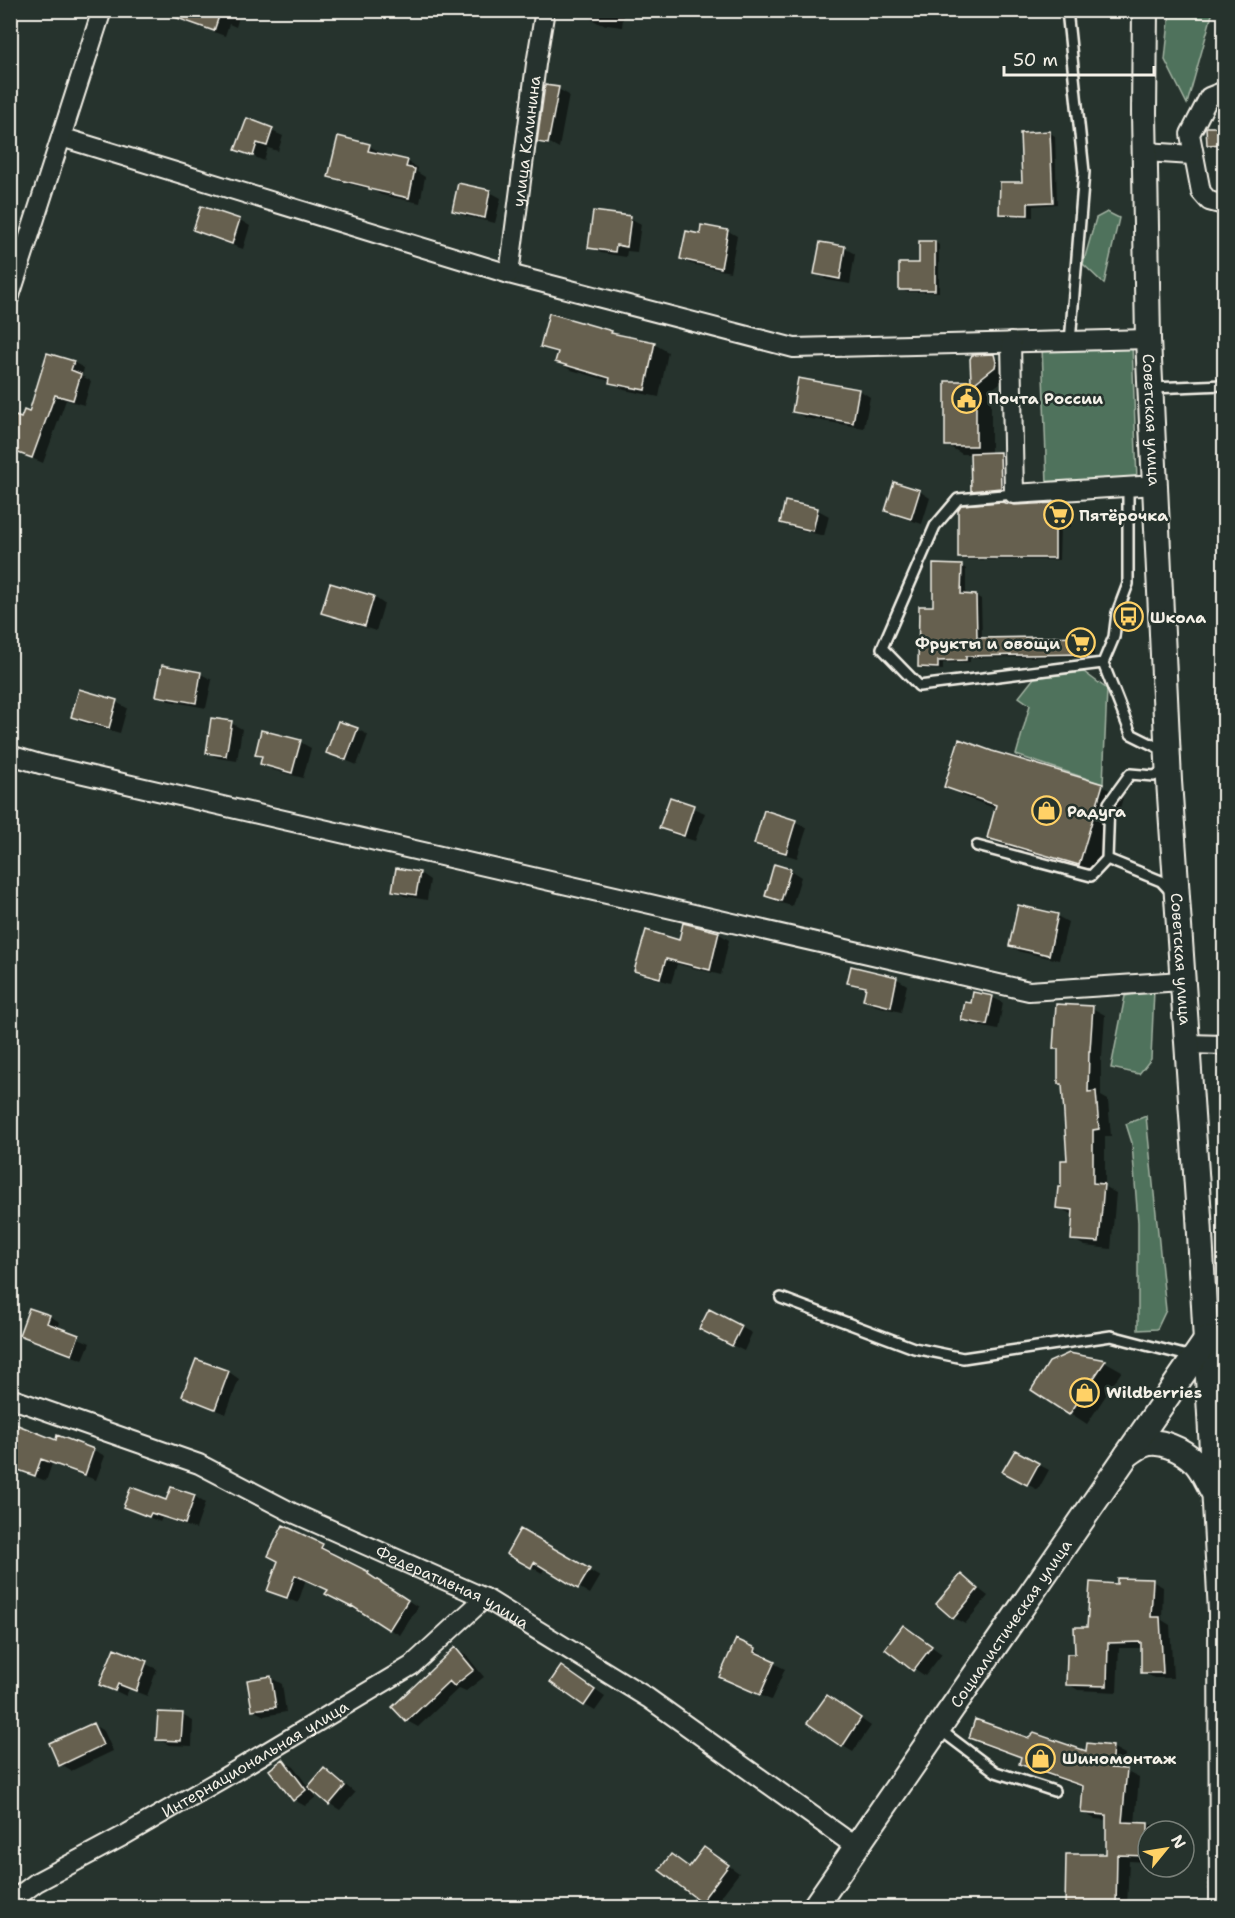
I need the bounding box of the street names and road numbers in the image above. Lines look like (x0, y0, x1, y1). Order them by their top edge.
street label: улица Калинина (508, 74, 545, 208)
street label: Советская улица (1138, 353, 1165, 487)
street label: Советская улица (1166, 892, 1196, 1026)
street label: Социалистическая улица (946, 1535, 1077, 1712)
street label: Федеративная улица (372, 1541, 533, 1634)
street label: Интернациональная улица (158, 1696, 353, 1822)

